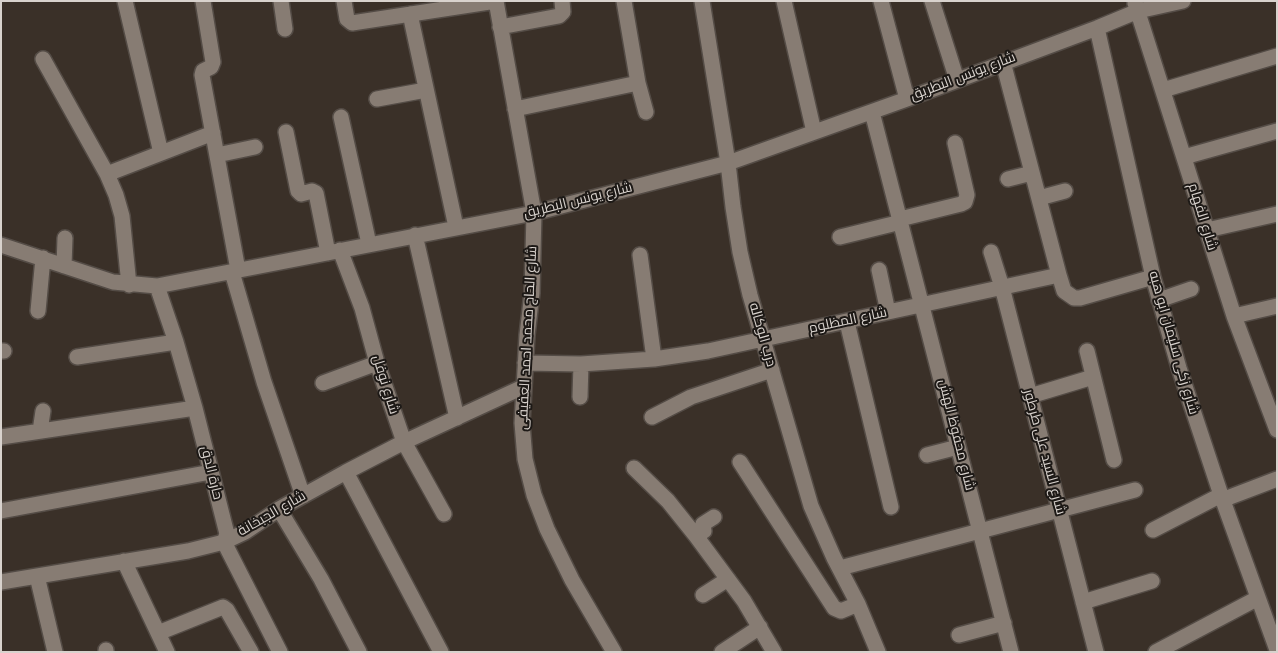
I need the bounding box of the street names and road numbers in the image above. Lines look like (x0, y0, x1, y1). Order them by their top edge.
street label: شارع يونس البطريق (908, 49, 1018, 105)
street label: شارع يونس البطريق (522, 179, 634, 223)
street label: شارع الفهام (1184, 181, 1220, 253)
street label: شارع الحاج محمد احمد العفيفى (515, 246, 541, 430)
street label: شارع زكى سليمان ابو هبه (1144, 269, 1202, 417)
street label: درب الوكاله (745, 301, 779, 369)
street label: شارع المظلوم (807, 305, 889, 337)
street label: شارع نوفل (368, 353, 402, 417)
street label: شارع محفوظ الهش (934, 378, 978, 492)
street label: شارع السيد على طرطور (1019, 387, 1069, 517)
street label: حارة الدق (196, 444, 226, 502)
street label: شارع الجبخانة (235, 488, 309, 540)

